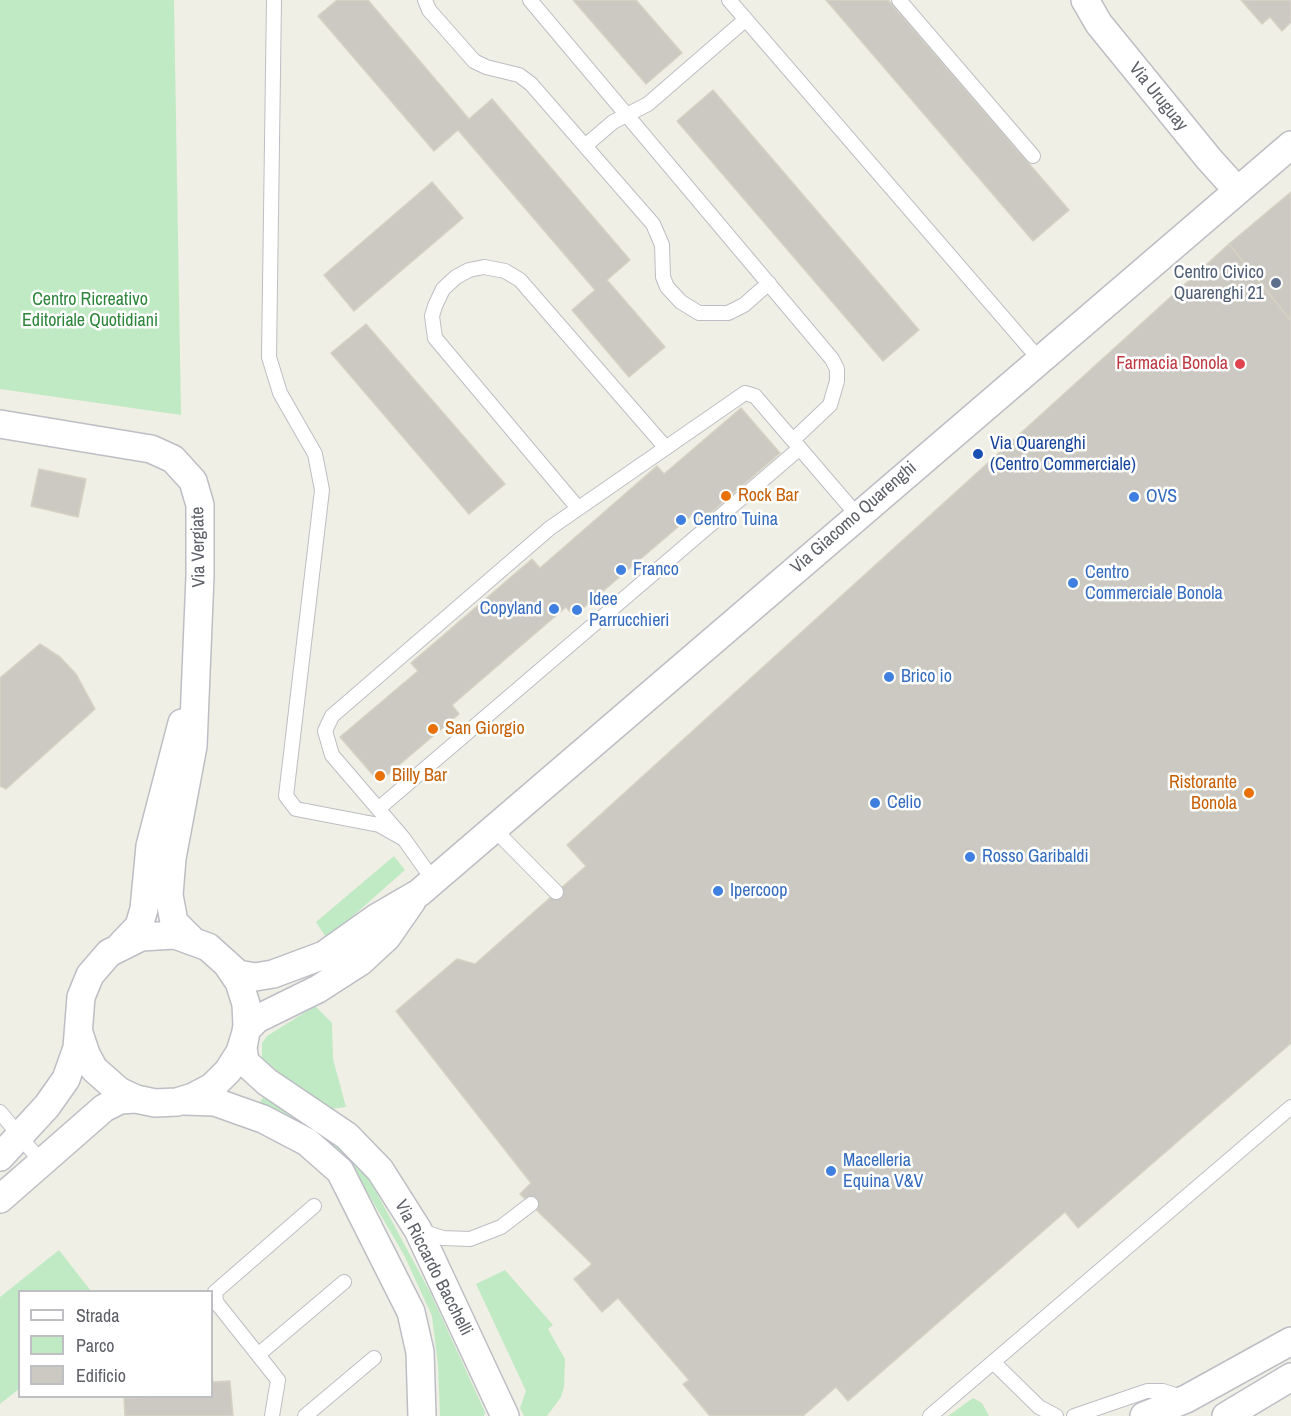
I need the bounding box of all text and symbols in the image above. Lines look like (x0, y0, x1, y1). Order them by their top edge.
street label: Via Uruguay (1124, 58, 1192, 136)
place label: Centro Civico Quarenghi 21 (1174, 262, 1264, 304)
marker: Centro Civico Quarenghi 21 (1269, 276, 1283, 290)
park label: Centro Ricreativo Editoriale Quotidiani (22, 289, 158, 332)
place label: Farmacia Bonola (1116, 353, 1228, 375)
marker: Farmacia Bonola (1233, 357, 1247, 371)
place label: Via Quarenghi (Centro Commerciale) (990, 433, 1136, 476)
marker: Via Quarenghi (Centro Commerciale) (971, 447, 985, 461)
street label: Via Giacomo Quarenghi (787, 457, 921, 579)
place label: Rock Bar (738, 485, 799, 507)
place label: OVS (1146, 486, 1177, 508)
marker: Rock Bar (719, 489, 733, 503)
marker: OVS (1127, 490, 1141, 504)
street label: Via Vergiate (187, 506, 211, 588)
place label: Centro Tuina (693, 509, 778, 531)
marker: Centro Tuina (674, 513, 688, 527)
place label: Franco (633, 559, 679, 581)
place label: Centro Commerciale Bonola (1085, 562, 1223, 604)
marker: Franco (614, 563, 628, 577)
marker: Centro Commerciale Bonola (1066, 576, 1080, 590)
place label: Idee Parrucchieri (589, 589, 669, 632)
place label: Copyland (480, 598, 542, 620)
marker: Copyland (547, 602, 561, 616)
marker: Idee Parrucchieri (570, 603, 584, 617)
place label: Brico io (901, 666, 952, 688)
marker: Brico io (882, 670, 896, 684)
place label: San Giorgio (445, 718, 525, 740)
marker: San Giorgio (426, 722, 440, 736)
place label: Billy Bar (392, 765, 447, 787)
marker: Billy Bar (373, 769, 387, 783)
place label: Ristorante Bonola (1169, 772, 1237, 814)
marker: Ristorante Bonola (1242, 786, 1256, 800)
place label: Celio (887, 792, 921, 814)
marker: Celio (868, 796, 882, 810)
place label: Rosso Garibaldi (982, 846, 1089, 868)
marker: Rosso Garibaldi (963, 850, 977, 864)
place label: Ipercoop (730, 880, 787, 902)
marker: Ipercoop (711, 884, 725, 898)
place label: Macelleria Equina V&V (843, 1150, 923, 1192)
marker: Macelleria Equina V&V (824, 1164, 838, 1178)
street label: Via Riccardo Bacchelli (390, 1197, 476, 1339)
legend (18, 1290, 213, 1398)
text: Strada (76, 1303, 120, 1328)
text: Parco (76, 1333, 115, 1358)
text: Edificio (76, 1363, 126, 1388)

